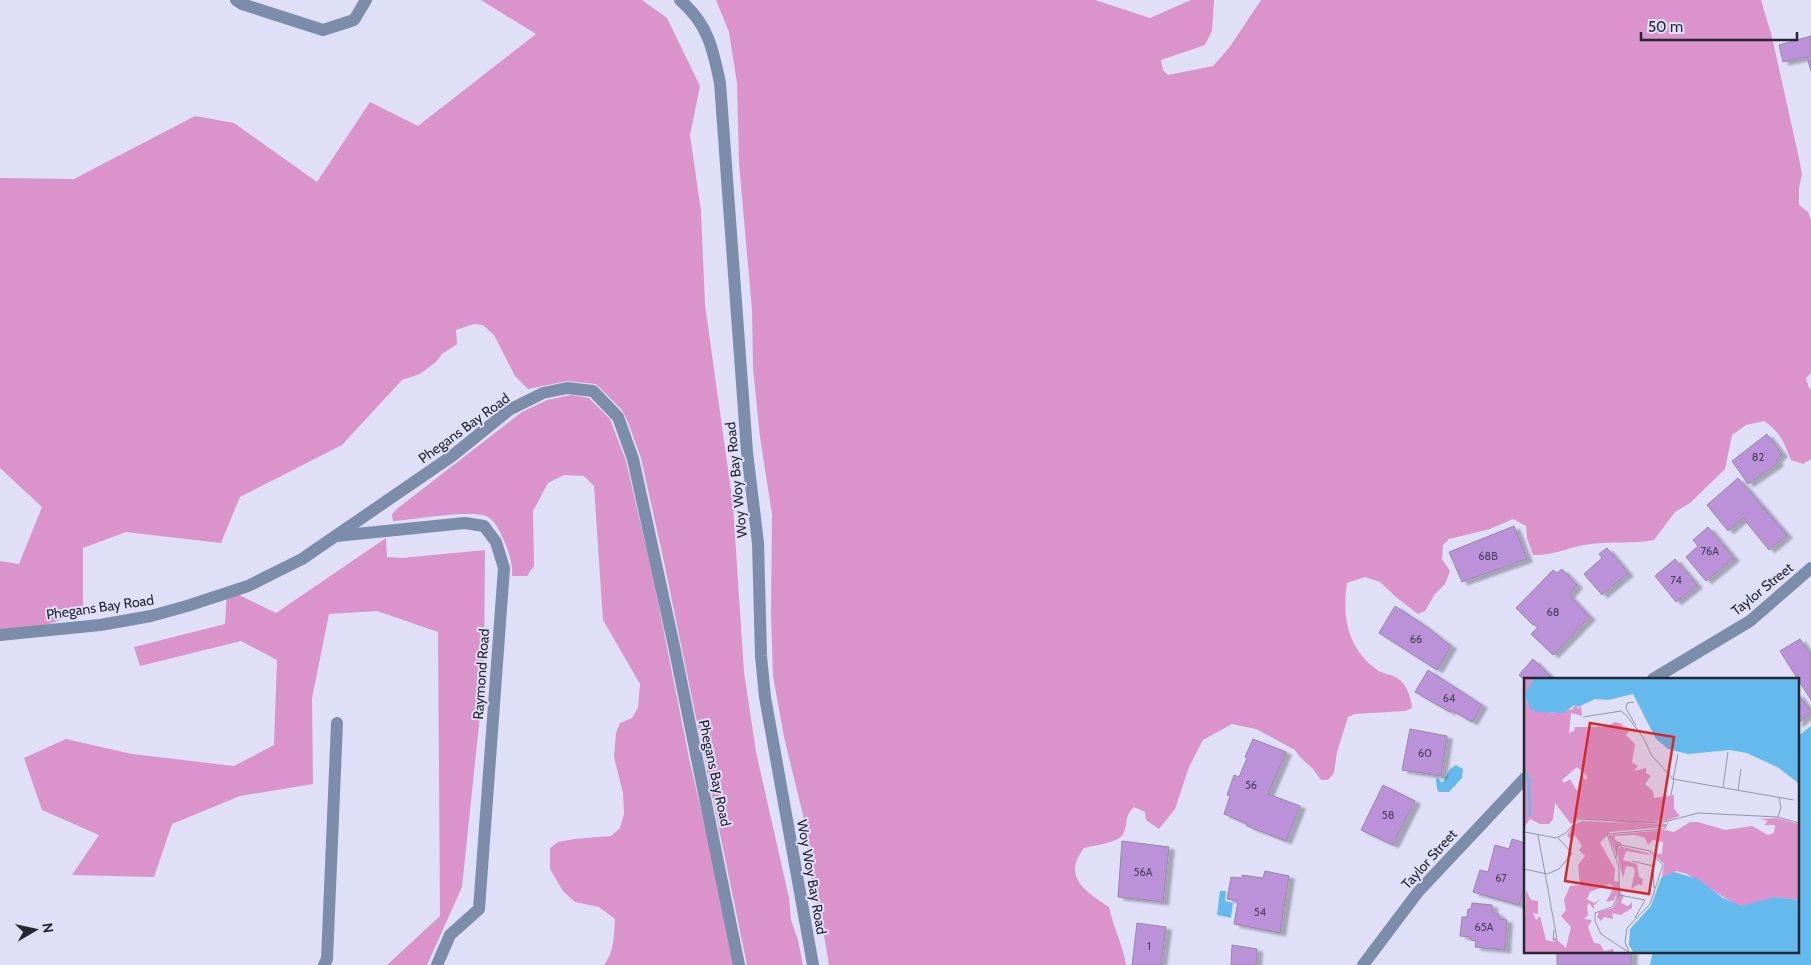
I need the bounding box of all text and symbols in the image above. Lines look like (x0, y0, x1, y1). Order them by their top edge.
scale bar (1641, 10, 1797, 42)
text: 50 m (1648, 18, 1683, 36)
street label: Phegans Bay Road (415, 389, 513, 467)
street label: Woy Woy Bay Road (721, 421, 751, 539)
house number: 82 (1752, 450, 1764, 464)
house number: 76A (1701, 544, 1719, 558)
house number: 68B (1478, 549, 1498, 563)
street label: Taylor Street (1727, 558, 1797, 619)
house number: 74 (1670, 573, 1682, 587)
street label: Phegans Bay Road (45, 591, 155, 623)
house number: 68 (1547, 605, 1559, 619)
street label: Raymond Road (469, 628, 493, 720)
house number: 66 (1410, 632, 1422, 646)
inset map (1524, 678, 1798, 952)
house number: 64 (1443, 691, 1456, 705)
street label: Phegans Bay Road (695, 718, 735, 828)
house number: 60 (1418, 746, 1432, 760)
house number: 56 (1245, 778, 1257, 792)
house number: 58 (1382, 808, 1394, 822)
street label: Woy Woy Bay Road (793, 818, 831, 936)
street label: Taylor Street (1397, 825, 1461, 893)
house number: 56A (1134, 865, 1153, 879)
house number: 67 (1495, 871, 1507, 885)
north arrow (10, 905, 60, 955)
house number: 54 (1254, 905, 1267, 919)
house number: 65A (1475, 920, 1494, 934)
text: N (38, 922, 58, 934)
house number: 1 (1147, 939, 1151, 953)

